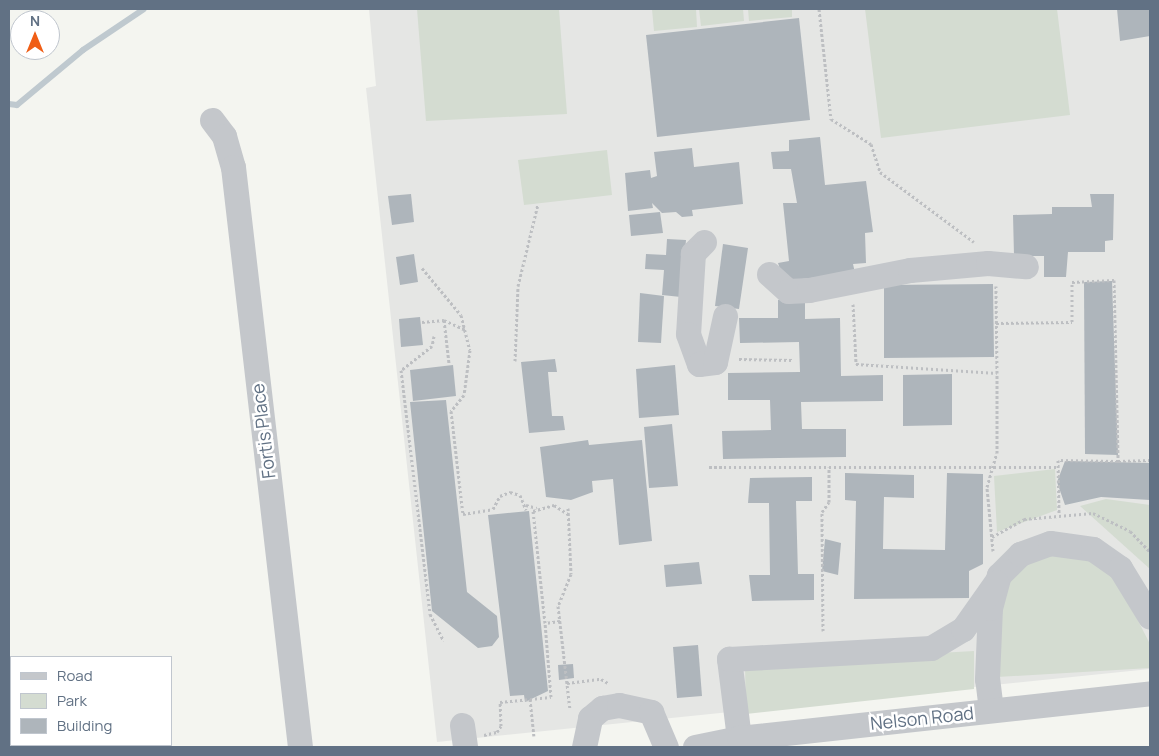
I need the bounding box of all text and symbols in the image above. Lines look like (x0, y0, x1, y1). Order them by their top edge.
north arrow (10, 10, 60, 60)
text: N (30, 11, 40, 30)
street label: Fortis Place (246, 382, 280, 480)
legend (10, 656, 172, 746)
text: Road (57, 665, 93, 686)
text: Park (57, 690, 87, 711)
street label: Nelson Road (869, 702, 975, 734)
text: Building (57, 715, 112, 736)

